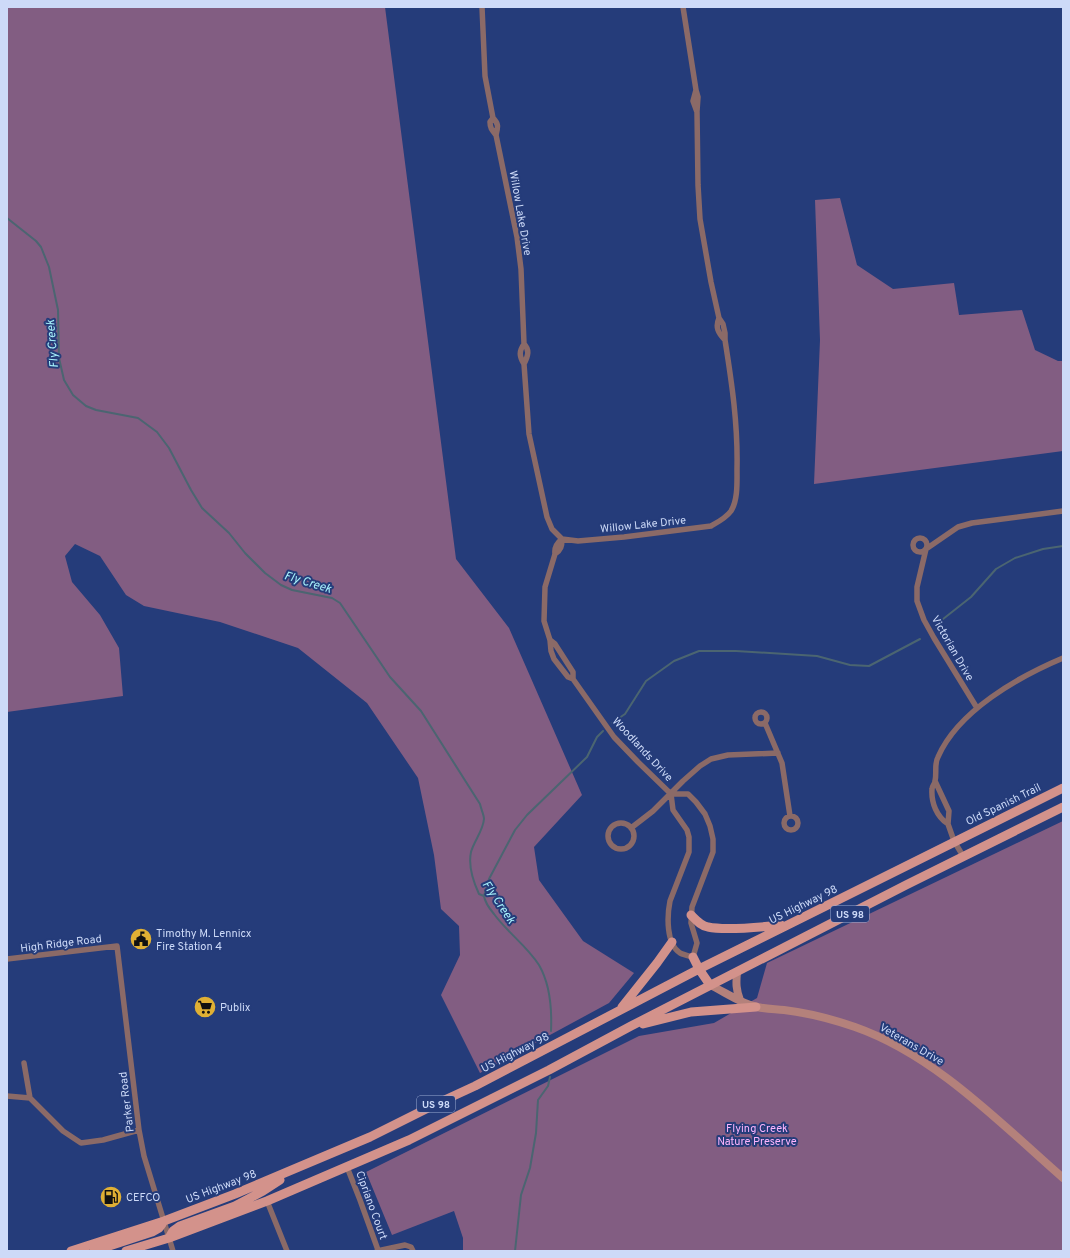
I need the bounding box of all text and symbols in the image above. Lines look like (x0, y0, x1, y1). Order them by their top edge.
street label: Willow Lake Drive (506, 169, 534, 257)
water label: Fly Creek (43, 318, 63, 369)
street label: Willow Lake Drive (599, 514, 687, 536)
water label: Fly Creek (282, 568, 334, 598)
street label: Victorian Drive (928, 613, 977, 684)
street label: Woodlands Drive (609, 715, 676, 785)
street label: Old Spanish Trail (964, 781, 1043, 829)
water label: Fly Creek (478, 878, 519, 928)
street label: US Highway 98 (767, 882, 840, 928)
road number: US 98 (831, 906, 869, 922)
public building icon: Timothy M. Lennicx Fire Station 4 (128, 926, 154, 952)
place label: Timothy M. Lennicx Fire Station 4 (156, 927, 252, 954)
street label: High Ridge Road (20, 932, 103, 956)
supermarket icon: Publix (192, 994, 218, 1020)
place label: Publix (220, 1001, 251, 1015)
street label: Veterans Drive (877, 1021, 946, 1069)
street label: US Highway 98 (479, 1030, 552, 1076)
street label: Parker Road (116, 1071, 138, 1133)
road number: US 98 (417, 1096, 455, 1112)
park label: Flying Creek Nature Preserve (717, 1122, 797, 1149)
street label: US Highway 98 (184, 1167, 259, 1207)
street label: Cipriano Court (352, 1169, 390, 1242)
fuel station icon: CEFCO (98, 1184, 124, 1210)
place label: CEFCO (126, 1191, 160, 1205)

